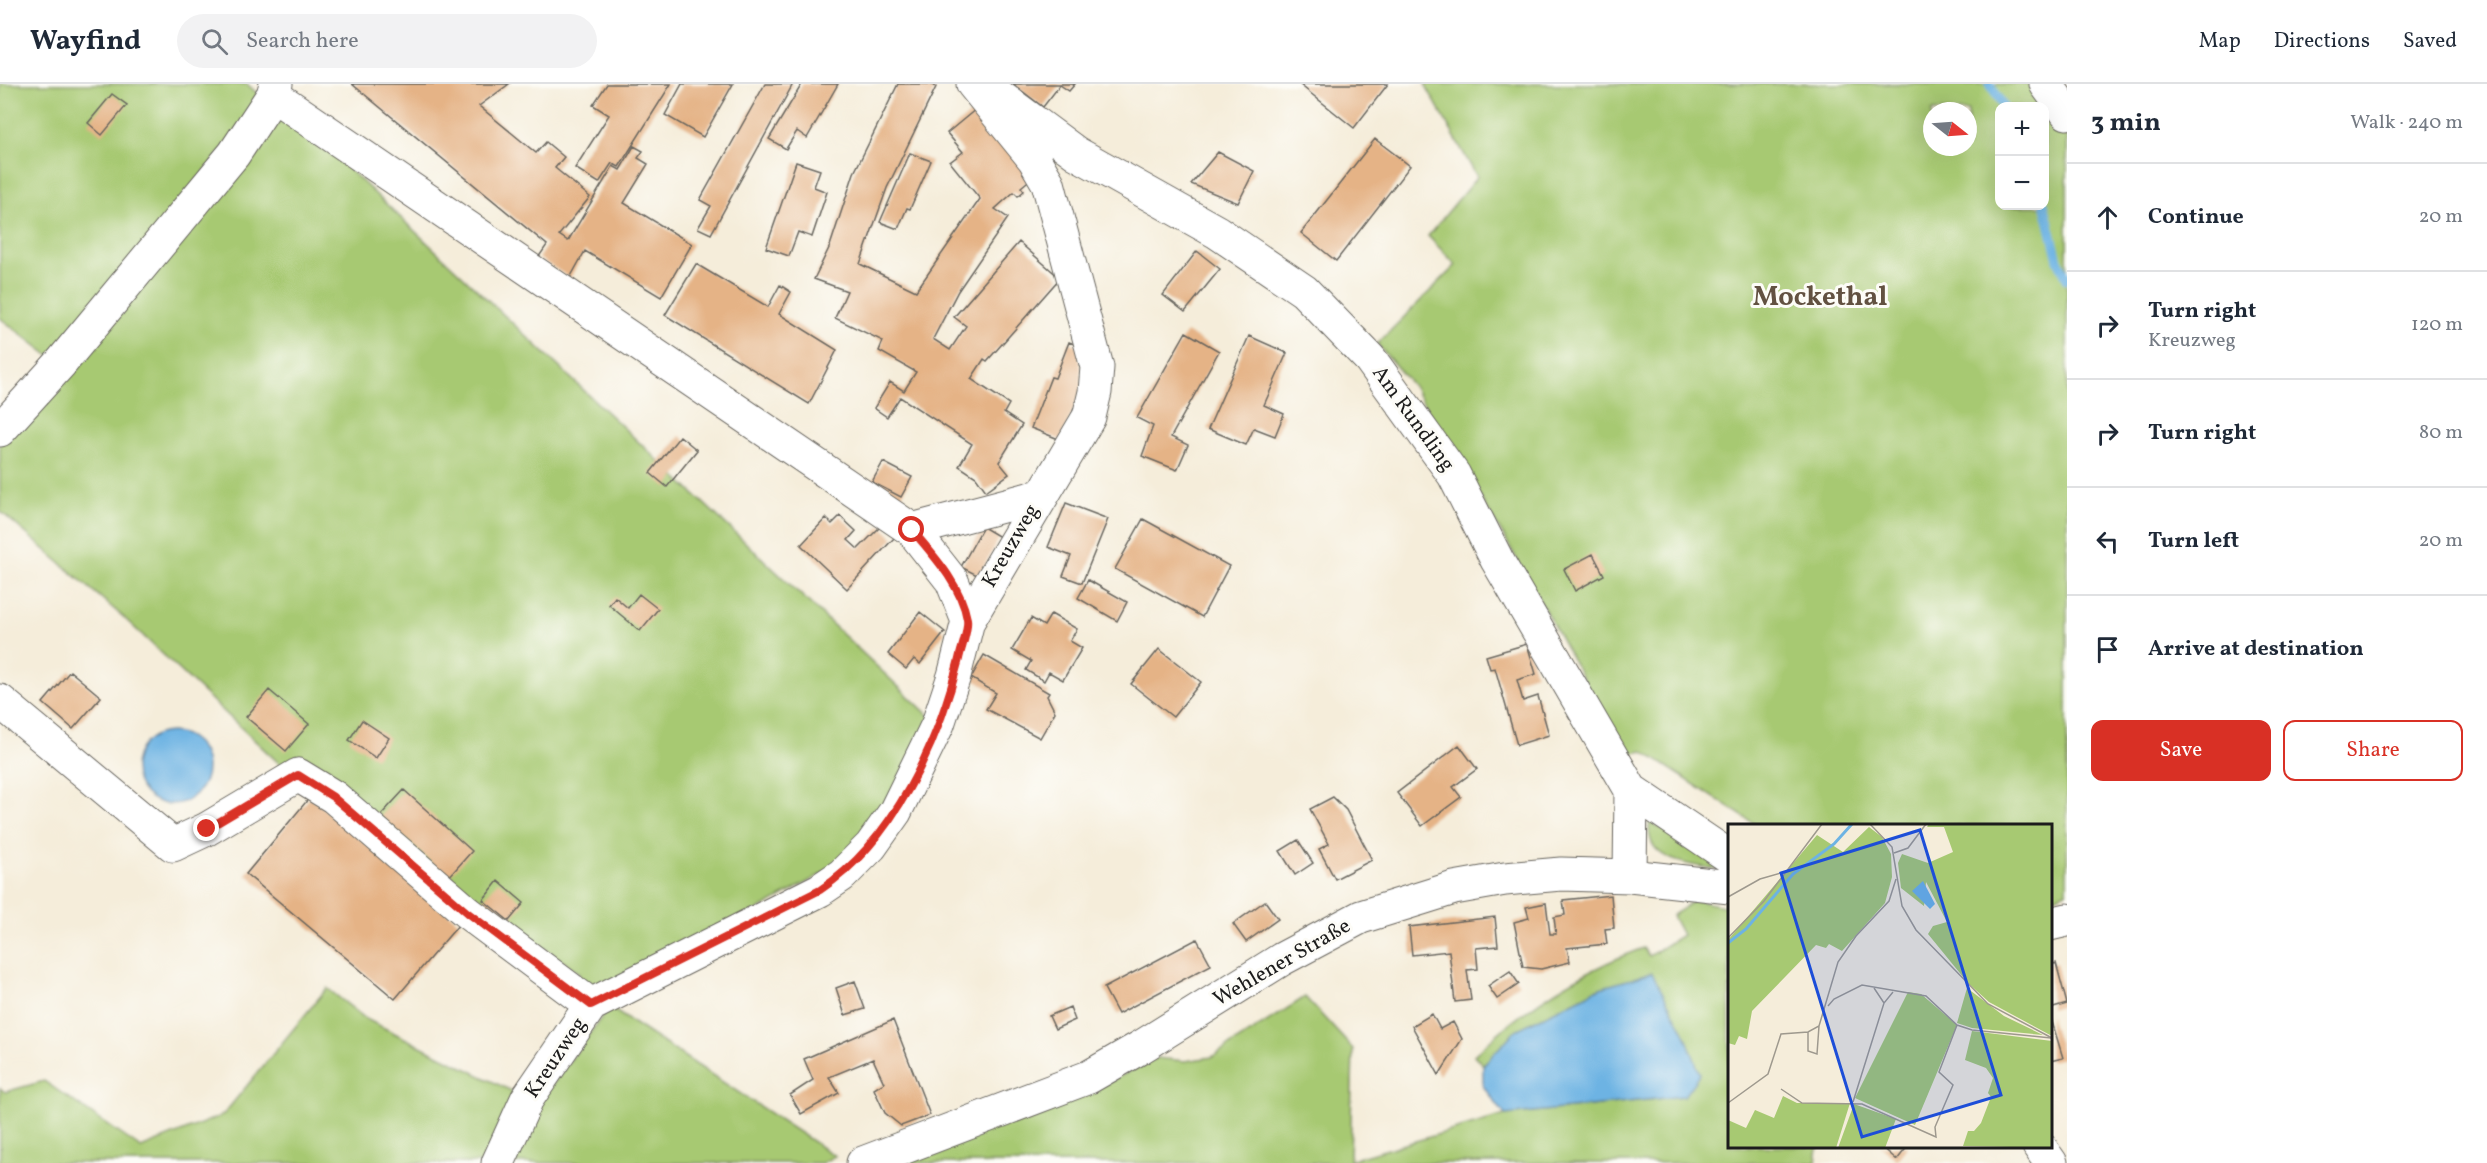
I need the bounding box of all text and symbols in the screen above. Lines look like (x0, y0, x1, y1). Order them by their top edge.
search box (177, 14, 597, 68)
text: Wayfind (30, 22, 141, 61)
icon: search (198, 25, 231, 58)
text: Search here (246, 26, 359, 57)
text: Map (2199, 27, 2241, 56)
text: Directions (2274, 27, 2370, 56)
text: Saved (2403, 27, 2457, 56)
north arrow (1923, 102, 1977, 156)
map controls (1995, 102, 2049, 210)
button: + (1995, 102, 2049, 156)
text: 3 min (2091, 105, 2161, 141)
text: Walk · 240 m (2350, 109, 2463, 137)
button: − (1995, 156, 2049, 210)
icon: ahead (2091, 201, 2124, 234)
text: Continue (2148, 202, 2244, 233)
text: 20 m (2419, 203, 2463, 231)
district label: Mockethal (1753, 279, 1887, 317)
text: Turn right (2148, 296, 2256, 327)
icon: right (2091, 309, 2124, 342)
text: 120 m (2411, 311, 2463, 339)
text: Kreuzweg (2148, 327, 2236, 355)
street label: Am Rundling (1365, 360, 1461, 478)
icon: right (2091, 417, 2124, 450)
text: Turn right (2148, 418, 2256, 449)
text: 80 m (2419, 419, 2463, 447)
street label: Kreuzweg (975, 499, 1047, 593)
route start (898, 516, 924, 542)
icon: left (2091, 525, 2124, 558)
text: Turn left (2148, 526, 2239, 557)
text: 20 m (2419, 527, 2463, 555)
icon: arrive (2091, 633, 2124, 666)
text: Arrive at destination (2148, 634, 2364, 665)
button: Save (2091, 720, 2271, 781)
button: Share (2283, 720, 2463, 781)
route end (193, 815, 219, 841)
inset map (1728, 824, 2052, 1148)
street label: Wehlener Straße (1208, 912, 1356, 1014)
street label: Kreuzweg (518, 1012, 594, 1104)

